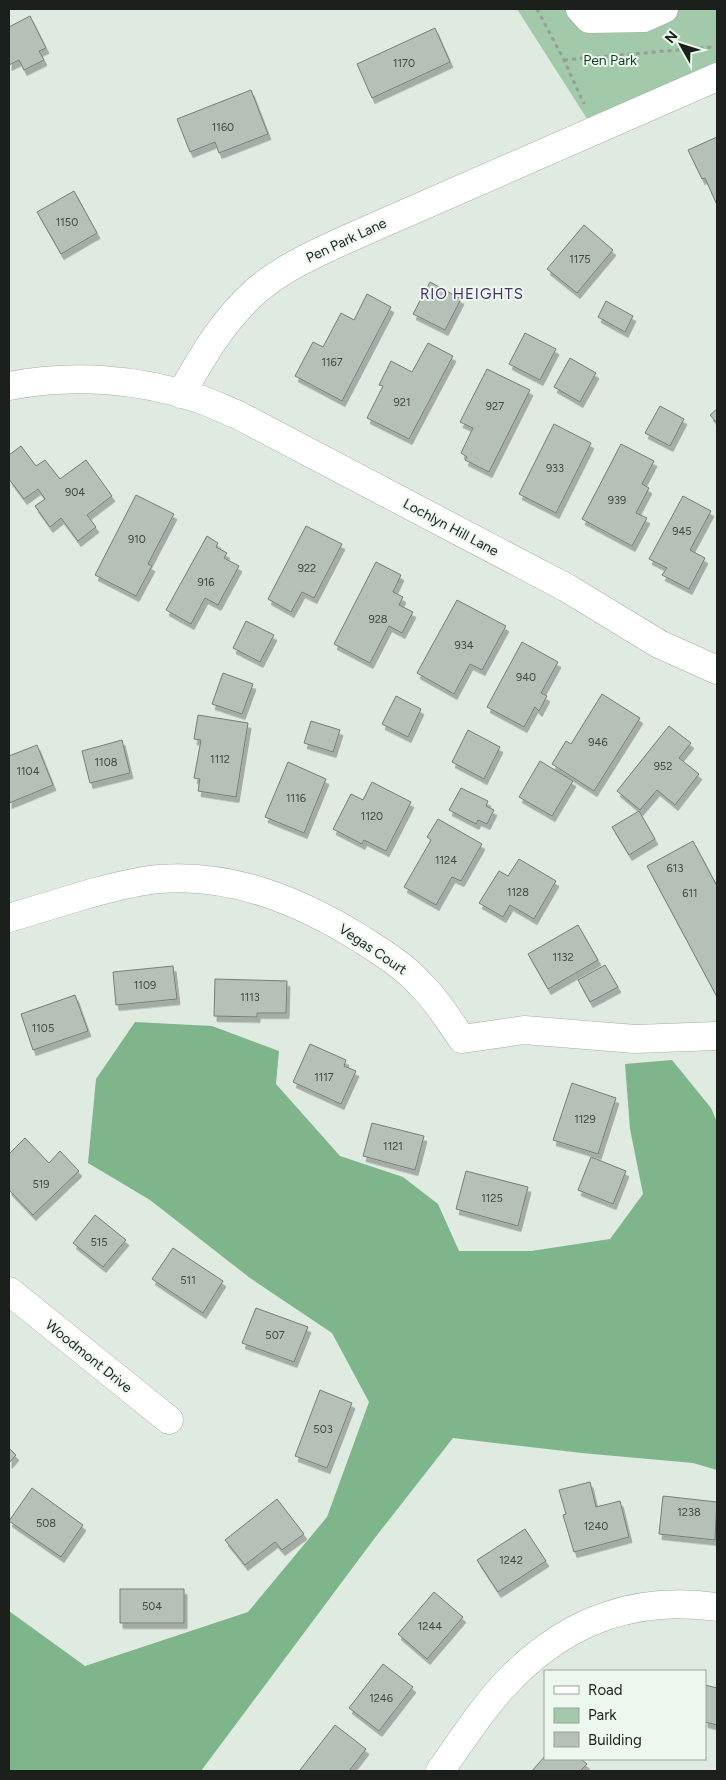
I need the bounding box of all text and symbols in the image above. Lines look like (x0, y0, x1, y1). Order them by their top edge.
north arrow (656, 20, 706, 70)
text: N (661, 28, 681, 47)
park label: Pen Park (583, 52, 637, 69)
house number: 1170 (393, 57, 415, 70)
house number: 1160 (212, 121, 234, 134)
street label: Pen Park Lane (303, 214, 389, 267)
house number: 1150 (56, 216, 78, 229)
house number: 1175 (569, 253, 591, 266)
district label: RIO HEIGHTS (420, 285, 524, 303)
house number: 1167 (321, 356, 343, 369)
house number: 921 (394, 396, 410, 409)
house number: 927 (486, 400, 504, 413)
house number: 933 (546, 462, 564, 475)
house number: 904 (65, 486, 85, 499)
house number: 939 (608, 494, 626, 507)
street label: Lochlyn Hill Lane (400, 495, 502, 560)
house number: 945 (672, 525, 692, 538)
house number: 910 (128, 533, 146, 546)
house number: 922 (298, 562, 316, 575)
house number: 916 (198, 576, 215, 589)
house number: 928 (368, 613, 388, 626)
house number: 934 (454, 639, 474, 652)
house number: 940 (516, 671, 536, 684)
house number: 946 (588, 736, 608, 749)
house number: 1112 (210, 753, 230, 766)
house number: 1108 (95, 756, 118, 769)
house number: 952 (654, 760, 672, 773)
house number: 1104 (17, 765, 40, 778)
house number: 1116 (286, 792, 306, 805)
house number: 1120 (361, 810, 383, 823)
house number: 1124 (435, 854, 457, 867)
house number: 613 (667, 862, 683, 875)
house number: 1128 (507, 886, 529, 899)
house number: 611 (682, 887, 698, 900)
street label: Vegas Court (336, 921, 410, 978)
house number: 1132 (552, 951, 574, 964)
house number: 1109 (134, 979, 156, 992)
house number: 1113 (240, 991, 260, 1004)
house number: 1105 (32, 1022, 54, 1035)
house number: 1117 (314, 1071, 334, 1084)
house number: 1129 (574, 1113, 596, 1126)
house number: 1121 (383, 1140, 403, 1153)
house number: 519 (32, 1178, 50, 1191)
house number: 1125 (481, 1192, 503, 1205)
house number: 515 (90, 1236, 108, 1249)
house number: 511 (180, 1274, 196, 1287)
street label: Woodmont Drive (42, 1316, 136, 1397)
house number: 507 (265, 1329, 285, 1342)
house number: 503 (313, 1423, 333, 1436)
house number: 1238 (677, 1506, 701, 1519)
house number: 508 (36, 1517, 56, 1530)
house number: 1240 (584, 1520, 608, 1533)
house number: 1242 (499, 1554, 523, 1567)
house number: 504 (142, 1600, 162, 1613)
house number: 1244 (418, 1620, 442, 1633)
legend (544, 1670, 706, 1760)
text: Road (588, 1681, 623, 1699)
house number: 1246 (369, 1692, 393, 1705)
text: Park (588, 1706, 617, 1724)
text: Building (588, 1731, 642, 1749)

